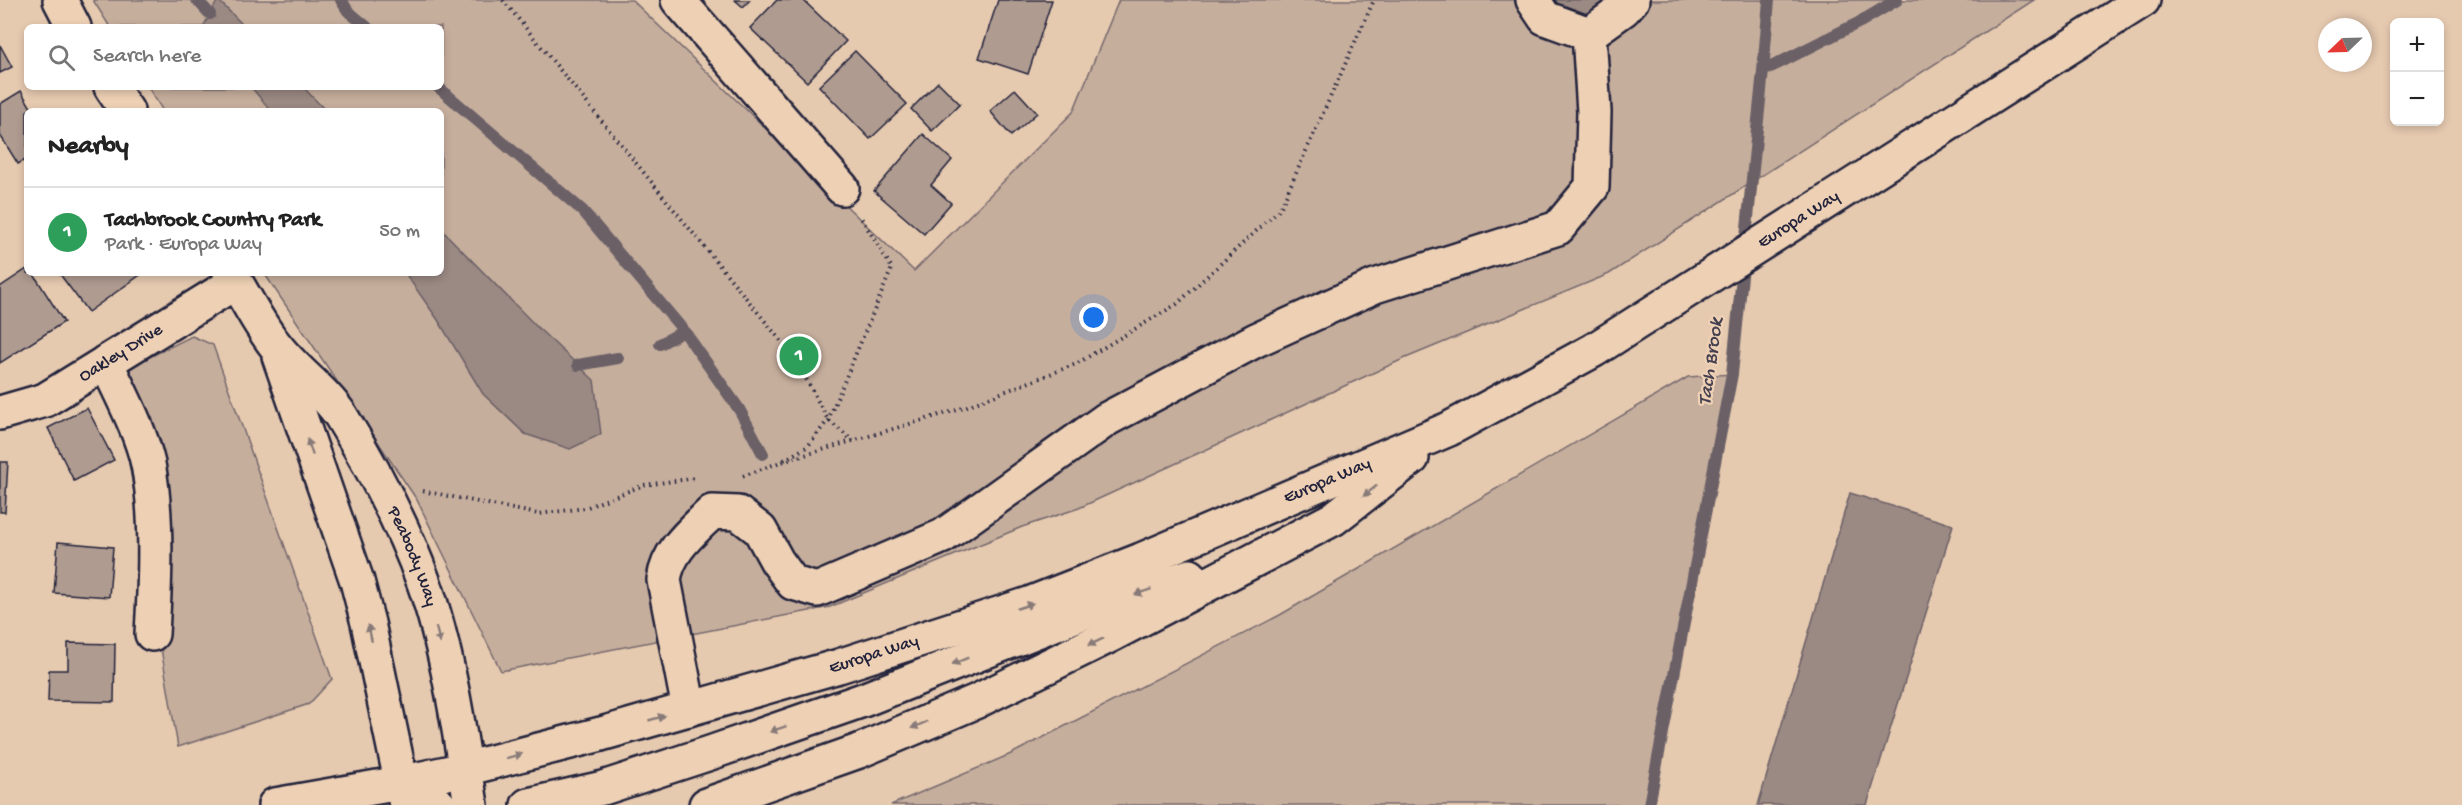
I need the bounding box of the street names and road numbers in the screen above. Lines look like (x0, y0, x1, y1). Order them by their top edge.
street label: Europa Way (1754, 186, 1843, 253)
street label: Oakley Drive (75, 319, 167, 387)
street label: Europa Way (1281, 453, 1374, 509)
street label: Peabody Way (382, 502, 442, 609)
street label: Europa Way (827, 630, 921, 679)

